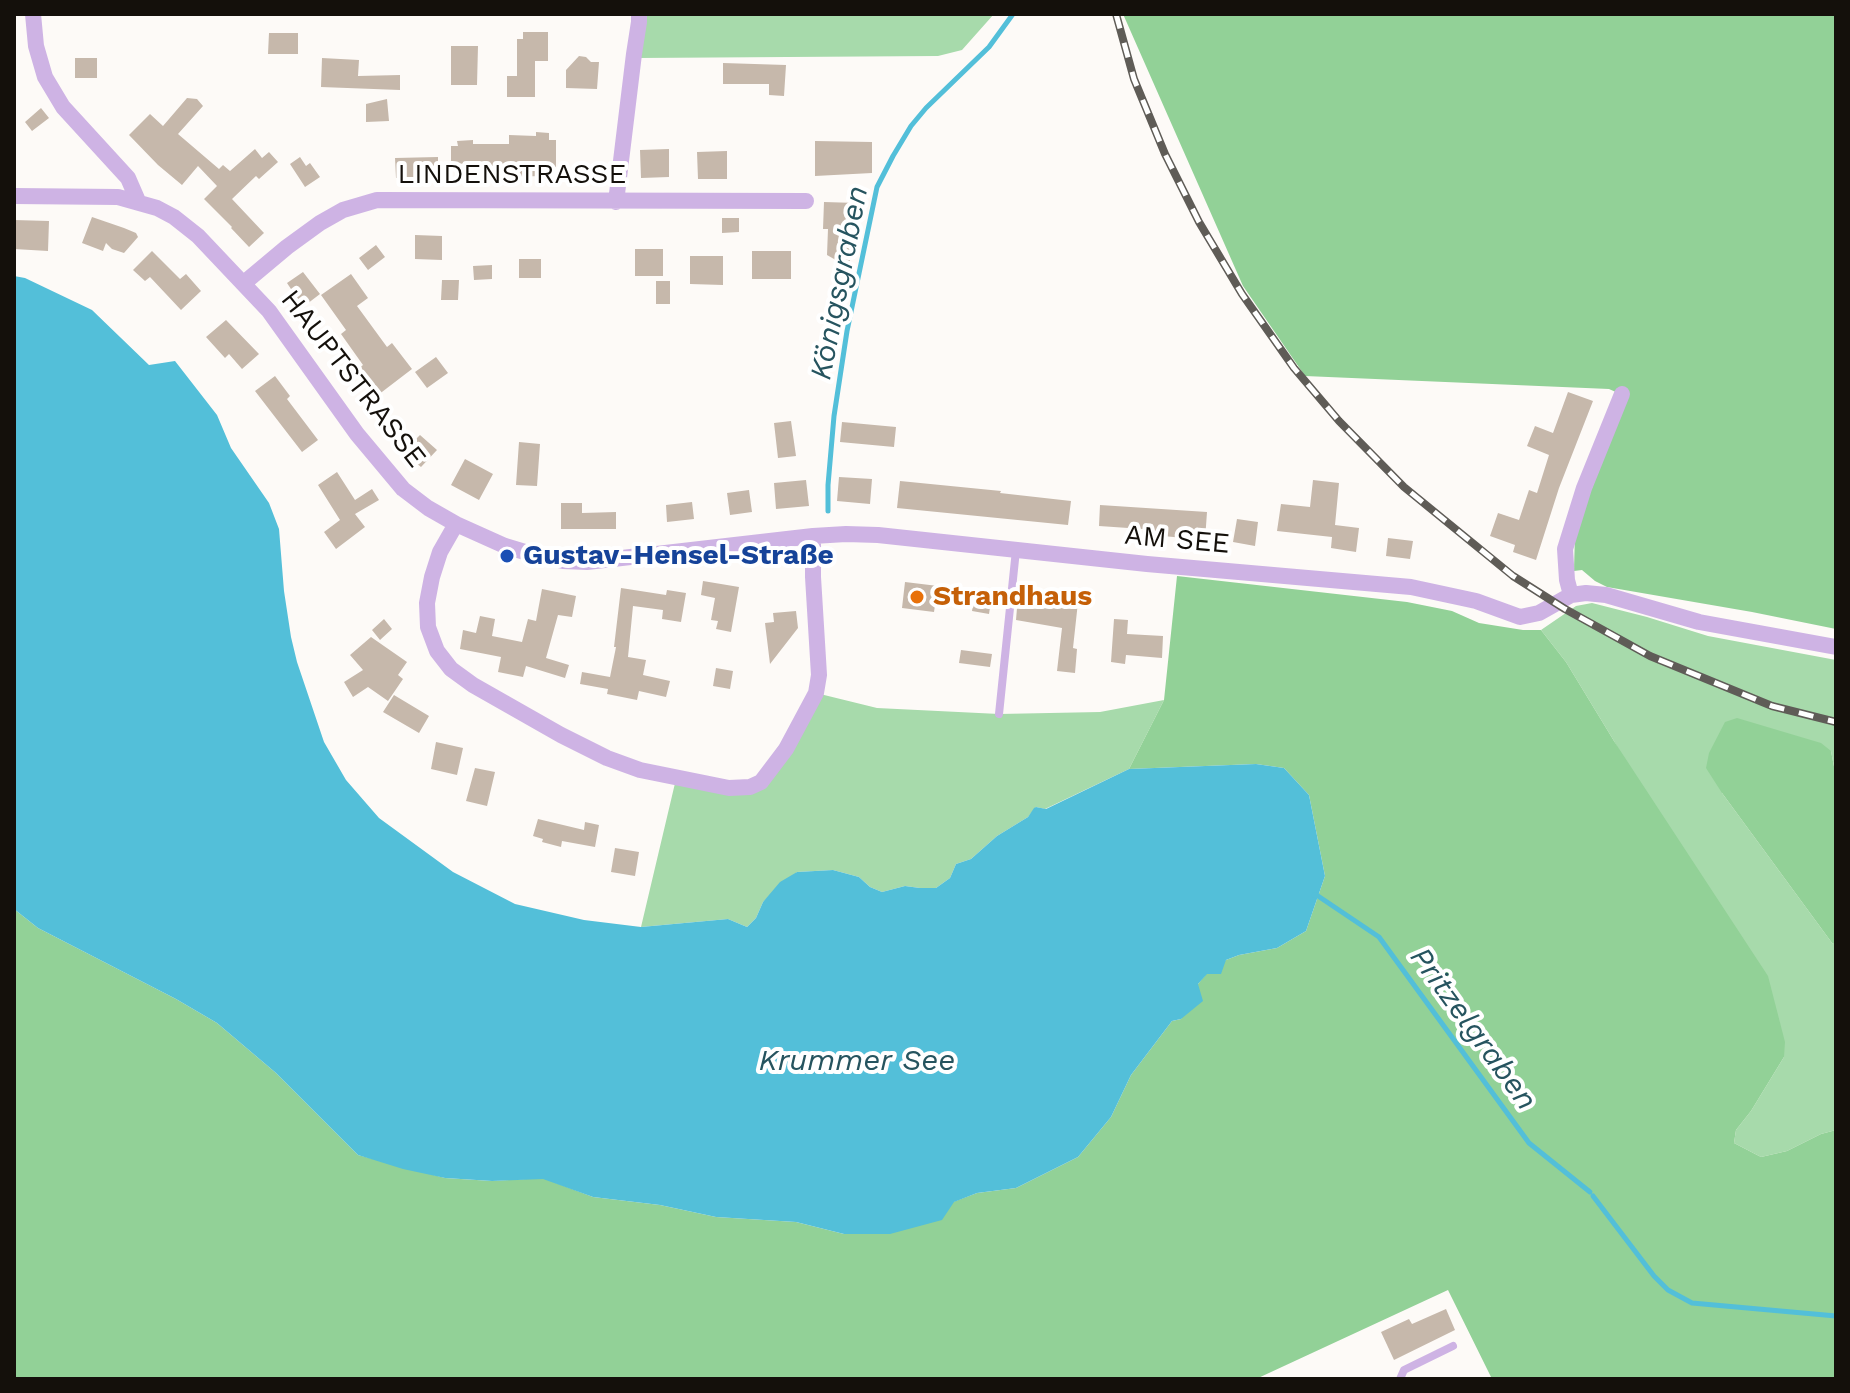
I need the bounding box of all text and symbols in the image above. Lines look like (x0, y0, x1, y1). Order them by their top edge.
street label: LINDENSTRASSE (398, 158, 626, 192)
water label: Königsgraben (804, 183, 876, 383)
street label: HAUPTSTRASSE (273, 284, 433, 474)
street label: AM SEE (1123, 519, 1231, 561)
place label: Gustav-Hensel-Straße (523, 539, 834, 573)
marker: Gustav-Hensel-Straße (498, 547, 516, 565)
place label: Strandhaus (933, 580, 1092, 614)
marker: Strandhaus (908, 588, 926, 606)
water label: Pritzelgraben (1402, 941, 1544, 1117)
water label: Krummer See (759, 1043, 955, 1079)

